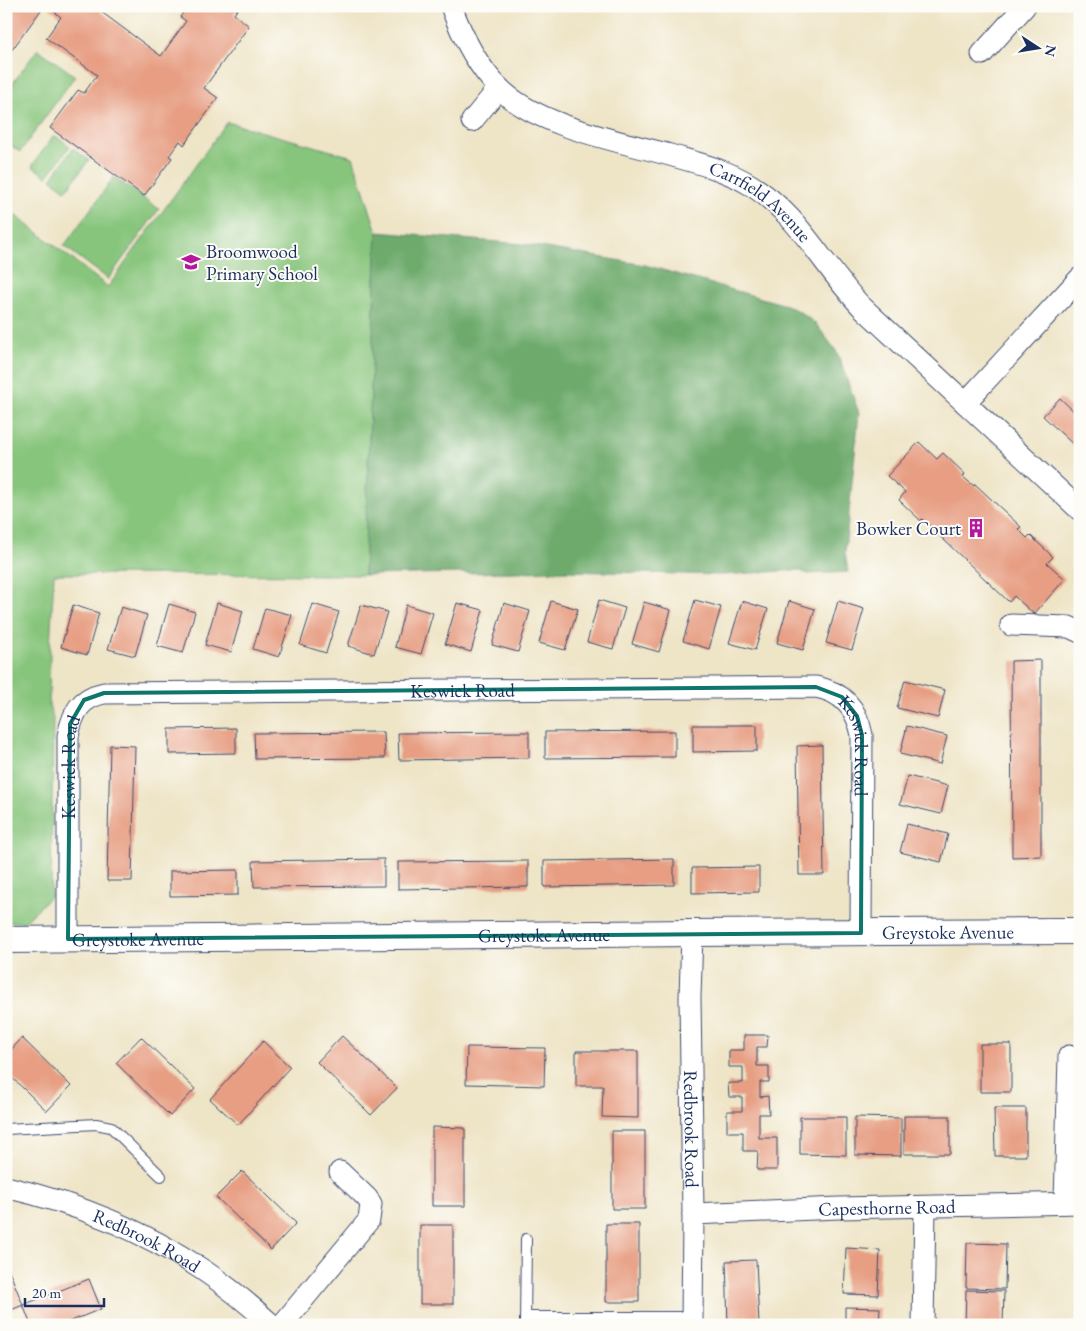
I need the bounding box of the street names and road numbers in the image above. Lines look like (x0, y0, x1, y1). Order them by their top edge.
street label: Carrfield Avenue (706, 155, 818, 247)
street label: Keswick Road (410, 677, 515, 703)
street label: Keswick Road (833, 689, 875, 797)
street label: Keswick Road (56, 711, 86, 819)
street label: Greystoke Avenue (882, 919, 1014, 945)
street label: Greystoke Avenue (478, 921, 610, 948)
street label: Greystoke Avenue (72, 925, 204, 952)
street label: Redbrook Road (679, 1070, 705, 1188)
street label: Capesthorne Road (818, 1193, 956, 1221)
street label: Redbrook Road (89, 1203, 206, 1278)

